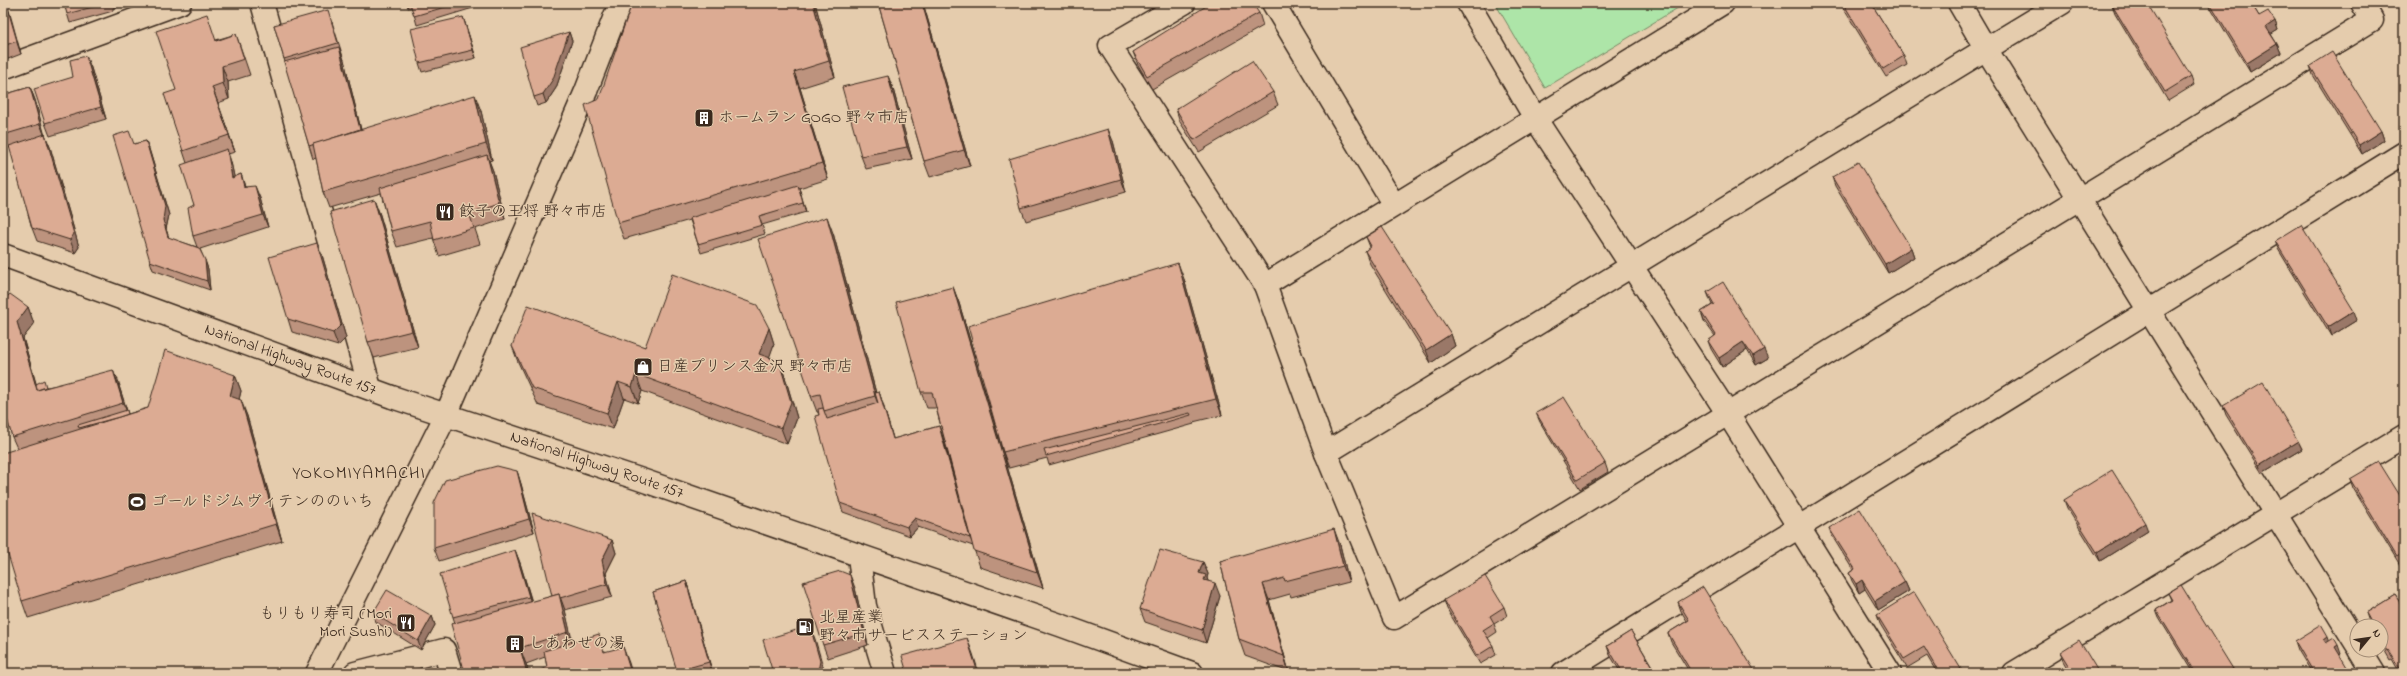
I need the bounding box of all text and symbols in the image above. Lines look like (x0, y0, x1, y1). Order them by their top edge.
place label: ホームラン GOGO 野々市店 (718, 106, 909, 130)
building icon: ホームラン GOGO 野々市店 (693, 107, 715, 129)
place label: 餃子の王将 野々市店 (459, 200, 607, 224)
restaurant icon: 餃子の王将 野々市店 (434, 201, 456, 223)
street label: National Highway Route 157 (201, 318, 380, 402)
place label: 日産プリンス金沢 野々市店 (657, 355, 853, 379)
shop icon: 日産プリンス金沢 野々市店 (632, 356, 654, 378)
street label: National Highway Route 157 (507, 425, 687, 506)
district label: YOKOMIYAMACHI (292, 461, 426, 487)
place label: ゴールドジムヴィテンののいち (151, 490, 373, 514)
sports icon: ゴールドジムヴィテンののいち (126, 491, 148, 513)
place label: もりもり寿司 (Mori Mori Sushi) (259, 602, 392, 644)
place label: 北星産業 野々市サービスステーション (819, 606, 1028, 648)
restaurant icon: もりもり寿司 (Mori Mori Sushi) (395, 612, 417, 634)
fuel station icon: 北星産業 野々市サービスステーション (794, 616, 816, 638)
north arrow (2349, 618, 2389, 658)
text: N (2368, 627, 2386, 641)
place label: しあわせの湯 (529, 632, 625, 656)
building icon: しあわせの湯 (504, 633, 526, 655)

